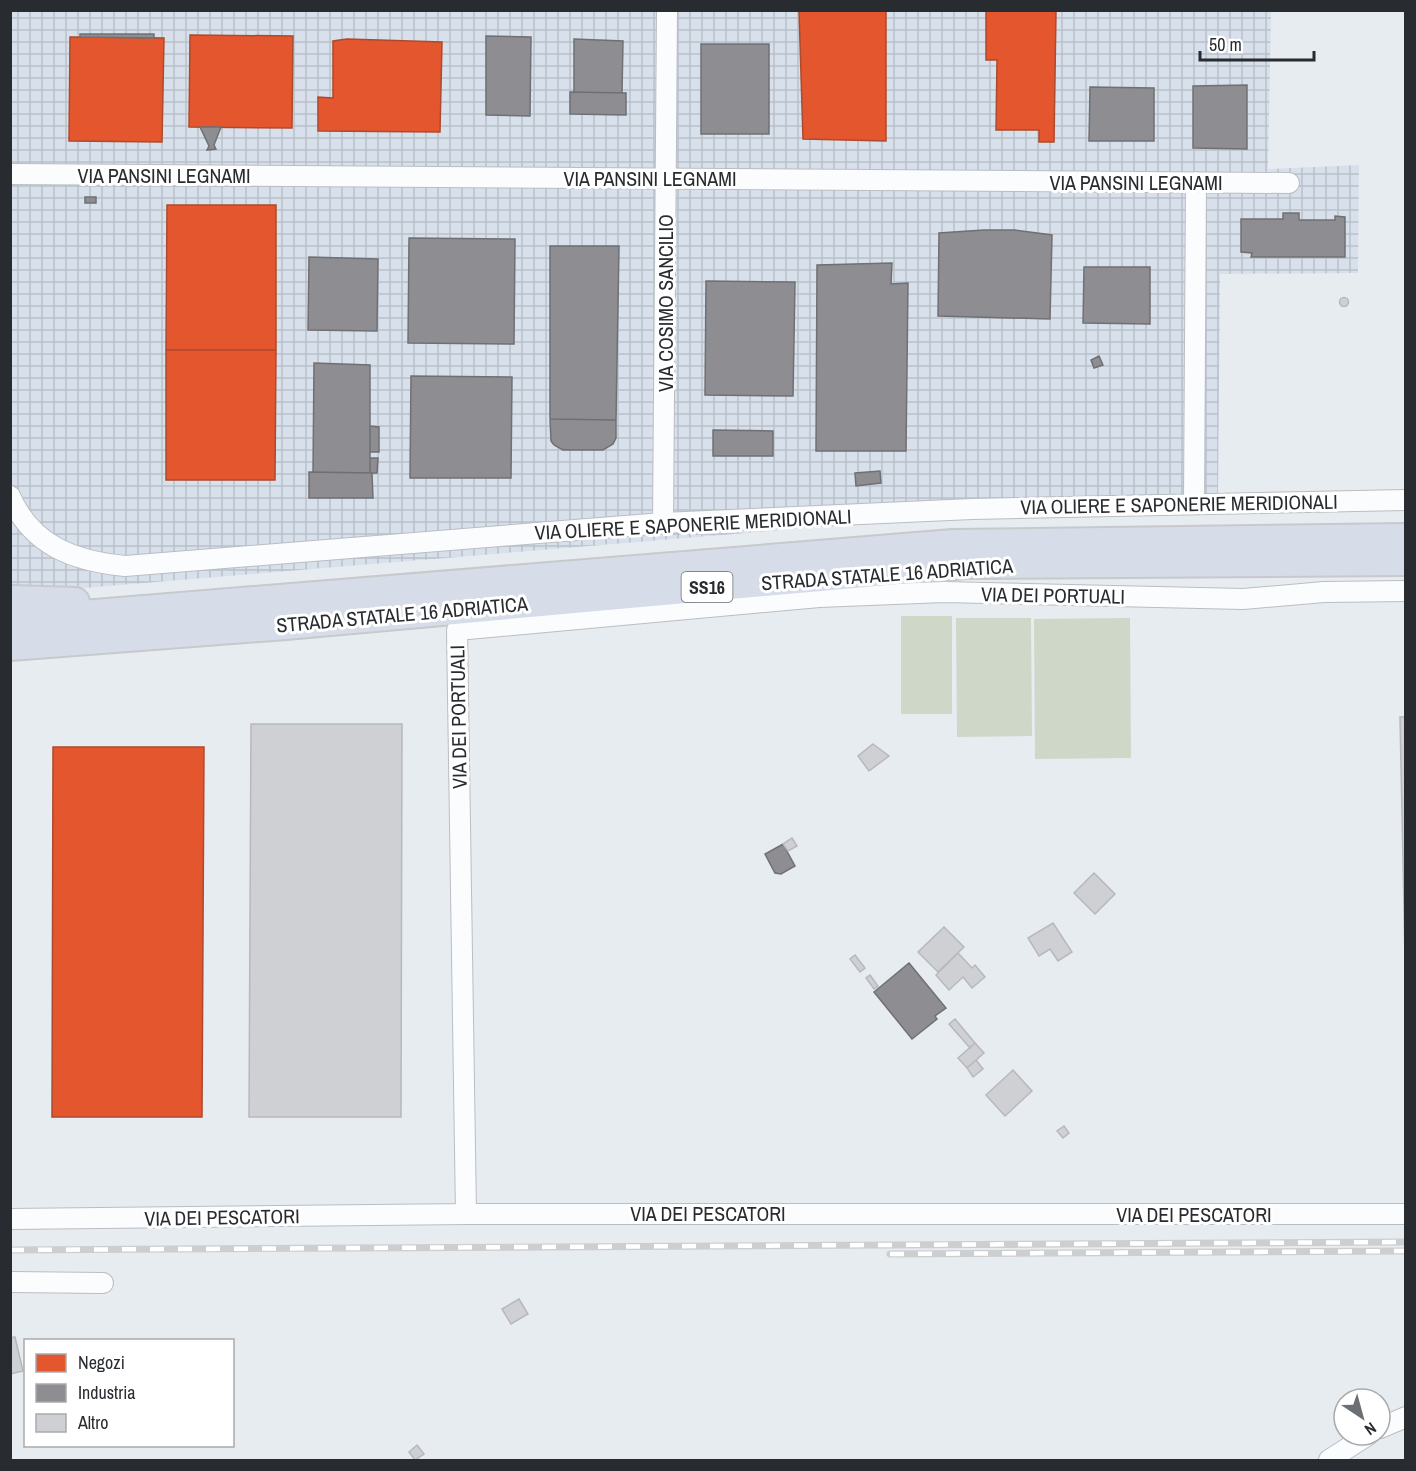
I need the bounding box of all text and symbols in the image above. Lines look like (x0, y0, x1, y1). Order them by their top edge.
scale bar (1200, 24, 1314, 62)
text: 50 m (1209, 32, 1242, 57)
street label: VIA PANSINI LEGNAMI (78, 162, 250, 189)
street label: VIA PANSINI LEGNAMI (564, 165, 736, 192)
street label: VIA PANSINI LEGNAMI (1050, 169, 1222, 196)
street label: VIA COSIMO SANCILIO (652, 214, 679, 392)
street label: VIA OLIERE E SAPONERIE MERIDIONALI (1020, 488, 1338, 520)
street label: VIA OLIERE E SAPONERIE MERIDIONALI (534, 502, 852, 546)
street label: STRADA STATALE 16 ADRIATICA (760, 552, 1014, 596)
road number: SS16 (682, 572, 732, 602)
street label: VIA DEI PORTUALI (981, 580, 1125, 610)
street label: STRADA STATALE 16 ADRIATICA (275, 590, 529, 638)
street label: VIA DEI PORTUALI (443, 645, 473, 789)
street label: VIA DEI PESCATORI (630, 1200, 786, 1227)
street label: VIA DEI PESCATORI (1116, 1201, 1272, 1228)
street label: VIA DEI PESCATORI (144, 1202, 300, 1232)
legend (24, 1339, 234, 1447)
text: Negozi (78, 1350, 125, 1375)
text: Industria (78, 1380, 135, 1405)
north arrow (1332, 1387, 1392, 1447)
text: Altro (77, 1410, 108, 1435)
text: N (1361, 1417, 1381, 1441)

